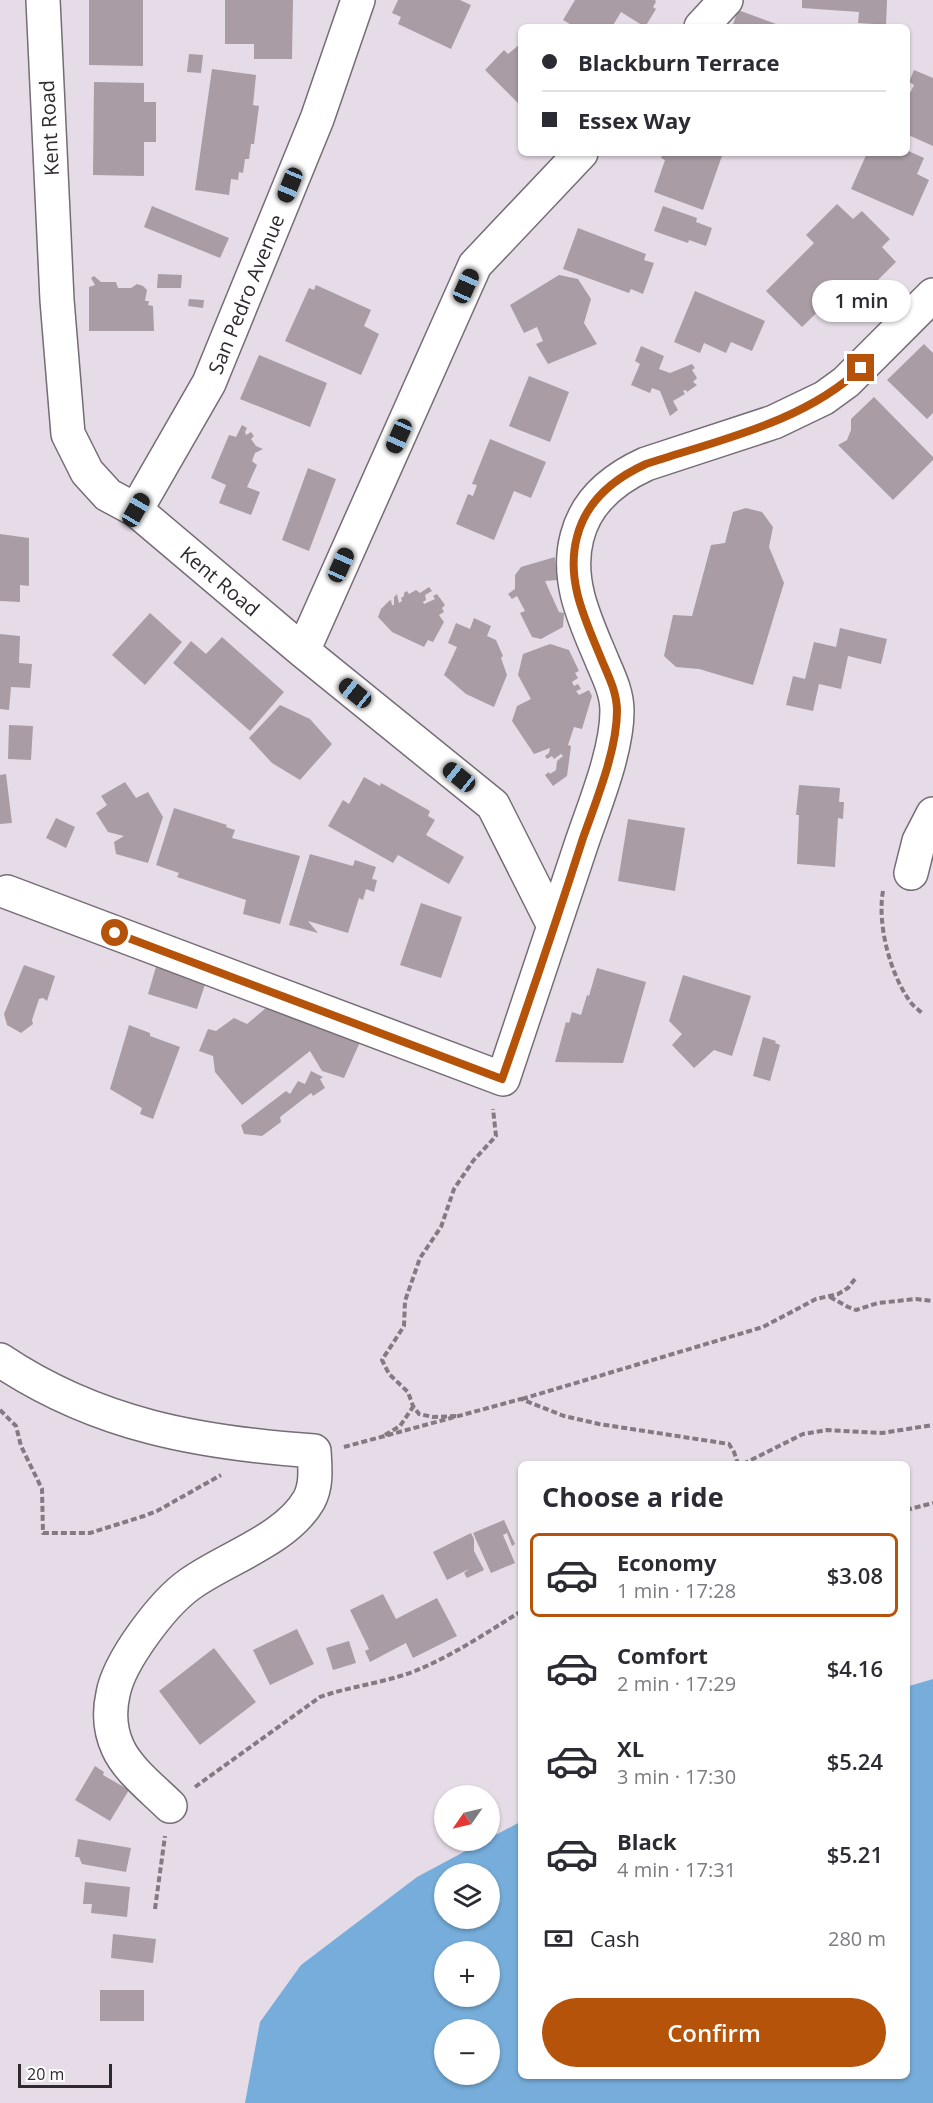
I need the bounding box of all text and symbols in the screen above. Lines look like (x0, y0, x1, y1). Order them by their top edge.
text: Blackburn Terrace (578, 47, 780, 77)
street label: Kent Road (33, 79, 65, 177)
text: Essex Way (578, 105, 691, 135)
car (275, 165, 305, 205)
street label: San Pedro Avenue (202, 210, 290, 378)
car (450, 266, 482, 306)
callout: 1 min (812, 281, 910, 323)
text: 1 min (835, 287, 889, 314)
route end (847, 354, 874, 381)
car (383, 416, 415, 456)
car (119, 490, 153, 530)
street label: Kent Road (175, 540, 265, 622)
car (325, 545, 357, 585)
car (335, 675, 375, 711)
car (439, 759, 479, 795)
route start (101, 919, 128, 946)
text: Choose a ride (542, 1478, 724, 1515)
text: Economy (617, 1547, 716, 1577)
icon: car (545, 1548, 599, 1602)
text: $3.08 (827, 1560, 883, 1590)
text: 1 min · 17:28 (617, 1577, 736, 1604)
text: Comfort (617, 1640, 708, 1670)
icon: car (545, 1641, 599, 1695)
text: $4.16 (827, 1653, 883, 1683)
text: 2 min · 17:29 (617, 1670, 736, 1697)
text: XL (617, 1733, 644, 1763)
icon: car (545, 1734, 599, 1788)
text: $5.24 (827, 1746, 883, 1776)
text: 3 min · 17:30 (617, 1763, 736, 1790)
north arrow (434, 1785, 500, 1851)
map controls (434, 1785, 500, 2085)
text: Black (617, 1826, 677, 1856)
icon: car (545, 1827, 599, 1881)
text: $5.21 (827, 1839, 883, 1869)
text: 4 min · 17:31 (617, 1856, 736, 1883)
button: layers (434, 1863, 500, 1929)
icon: cash (542, 1922, 575, 1955)
text: Cash (590, 1923, 640, 1953)
text: 280 m (828, 1925, 886, 1952)
button: + (434, 1941, 500, 2007)
button: Confirm (542, 1998, 886, 2067)
button: − (434, 2019, 500, 2085)
scale bar (18, 2061, 112, 2088)
text: 20 m (27, 2063, 64, 2085)

